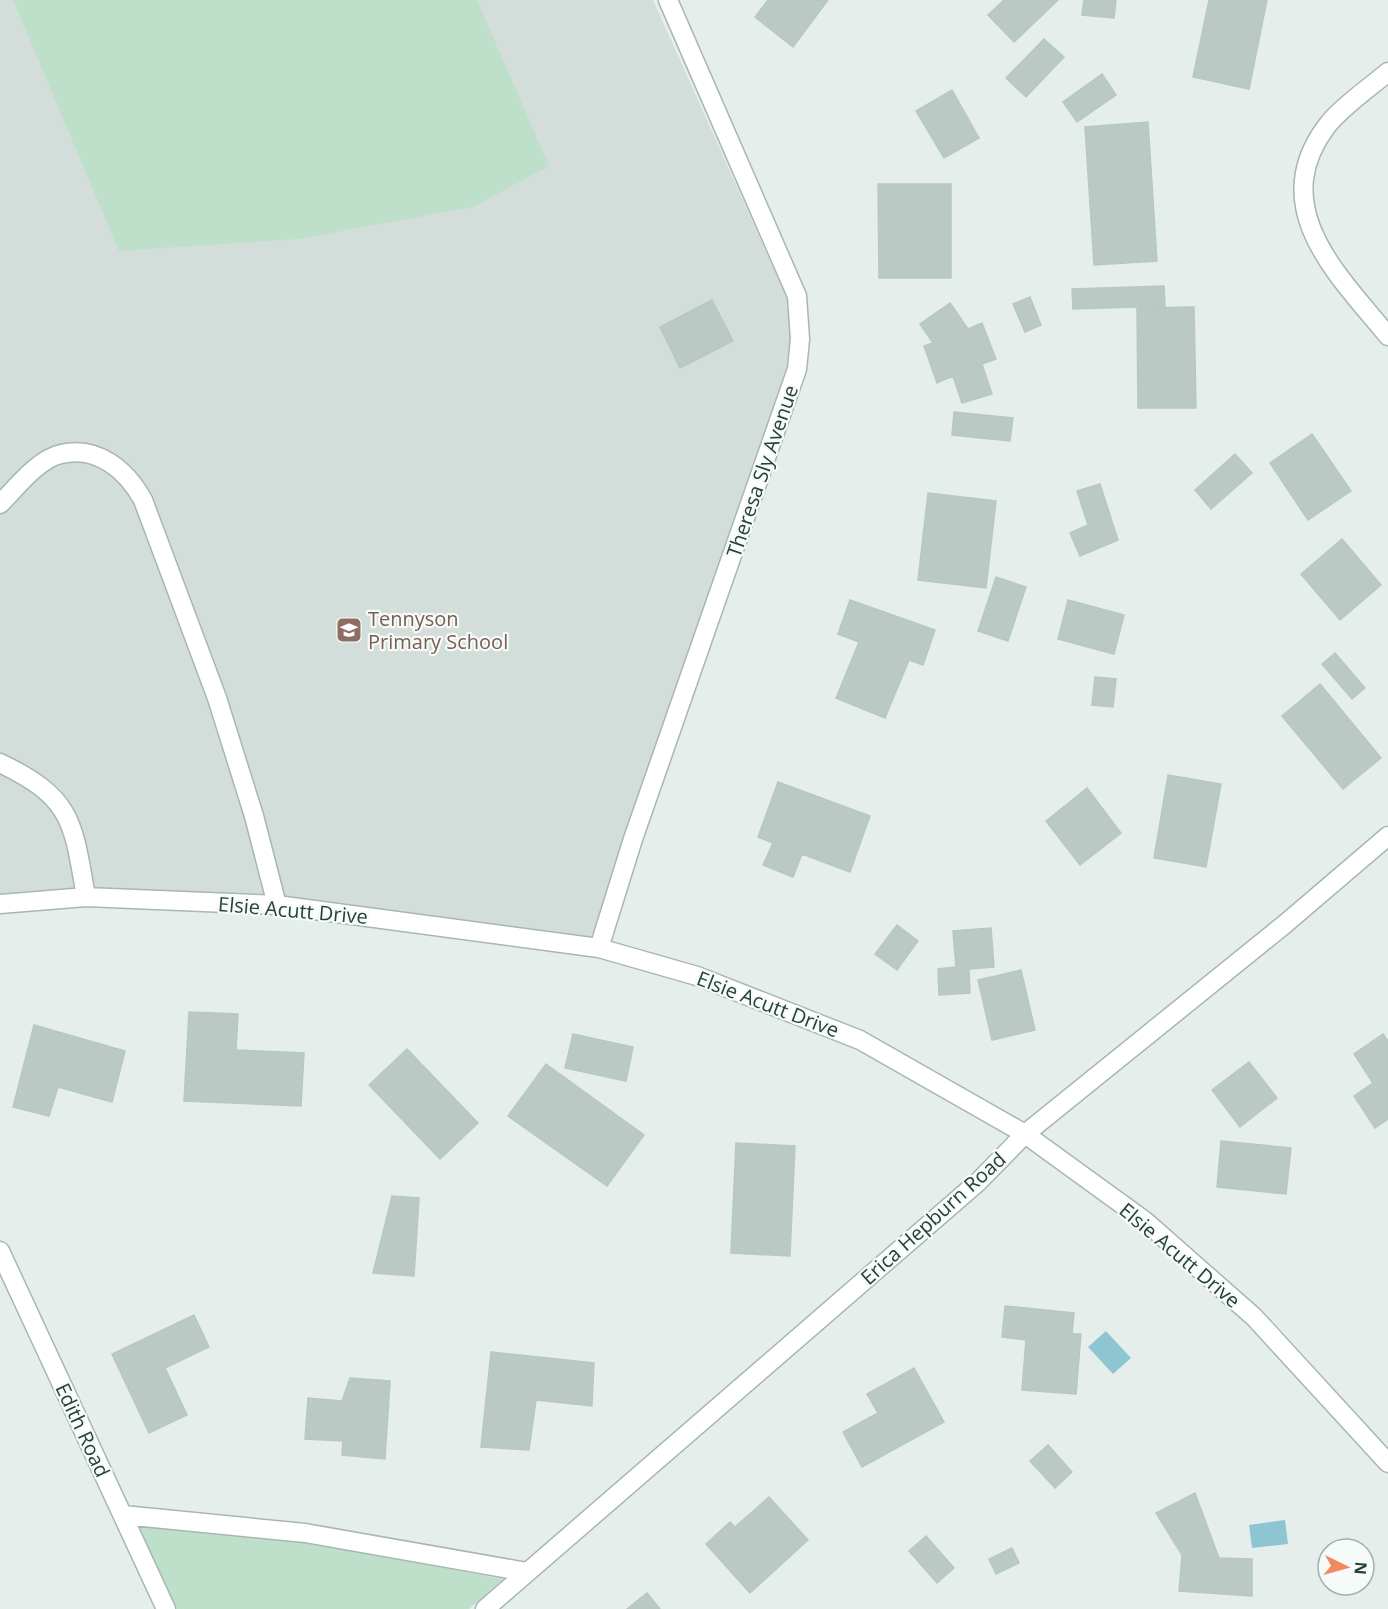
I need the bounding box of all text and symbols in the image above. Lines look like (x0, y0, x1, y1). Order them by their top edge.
street label: Theresa Sly Avenue (720, 381, 804, 561)
place label: Tennyson Primary School (368, 605, 508, 655)
school or university icon: Tennyson Primary School (334, 615, 364, 645)
street label: Elsie Acutt Drive (217, 890, 369, 930)
street label: Elsie Acutt Drive (693, 965, 843, 1043)
street label: Erica Hepburn Road (855, 1146, 1011, 1290)
street label: Elsie Acutt Drive (1114, 1196, 1246, 1314)
street label: Edith Road (49, 1379, 117, 1481)
north arrow (1316, 1537, 1376, 1597)
text: N (1349, 1561, 1372, 1576)

